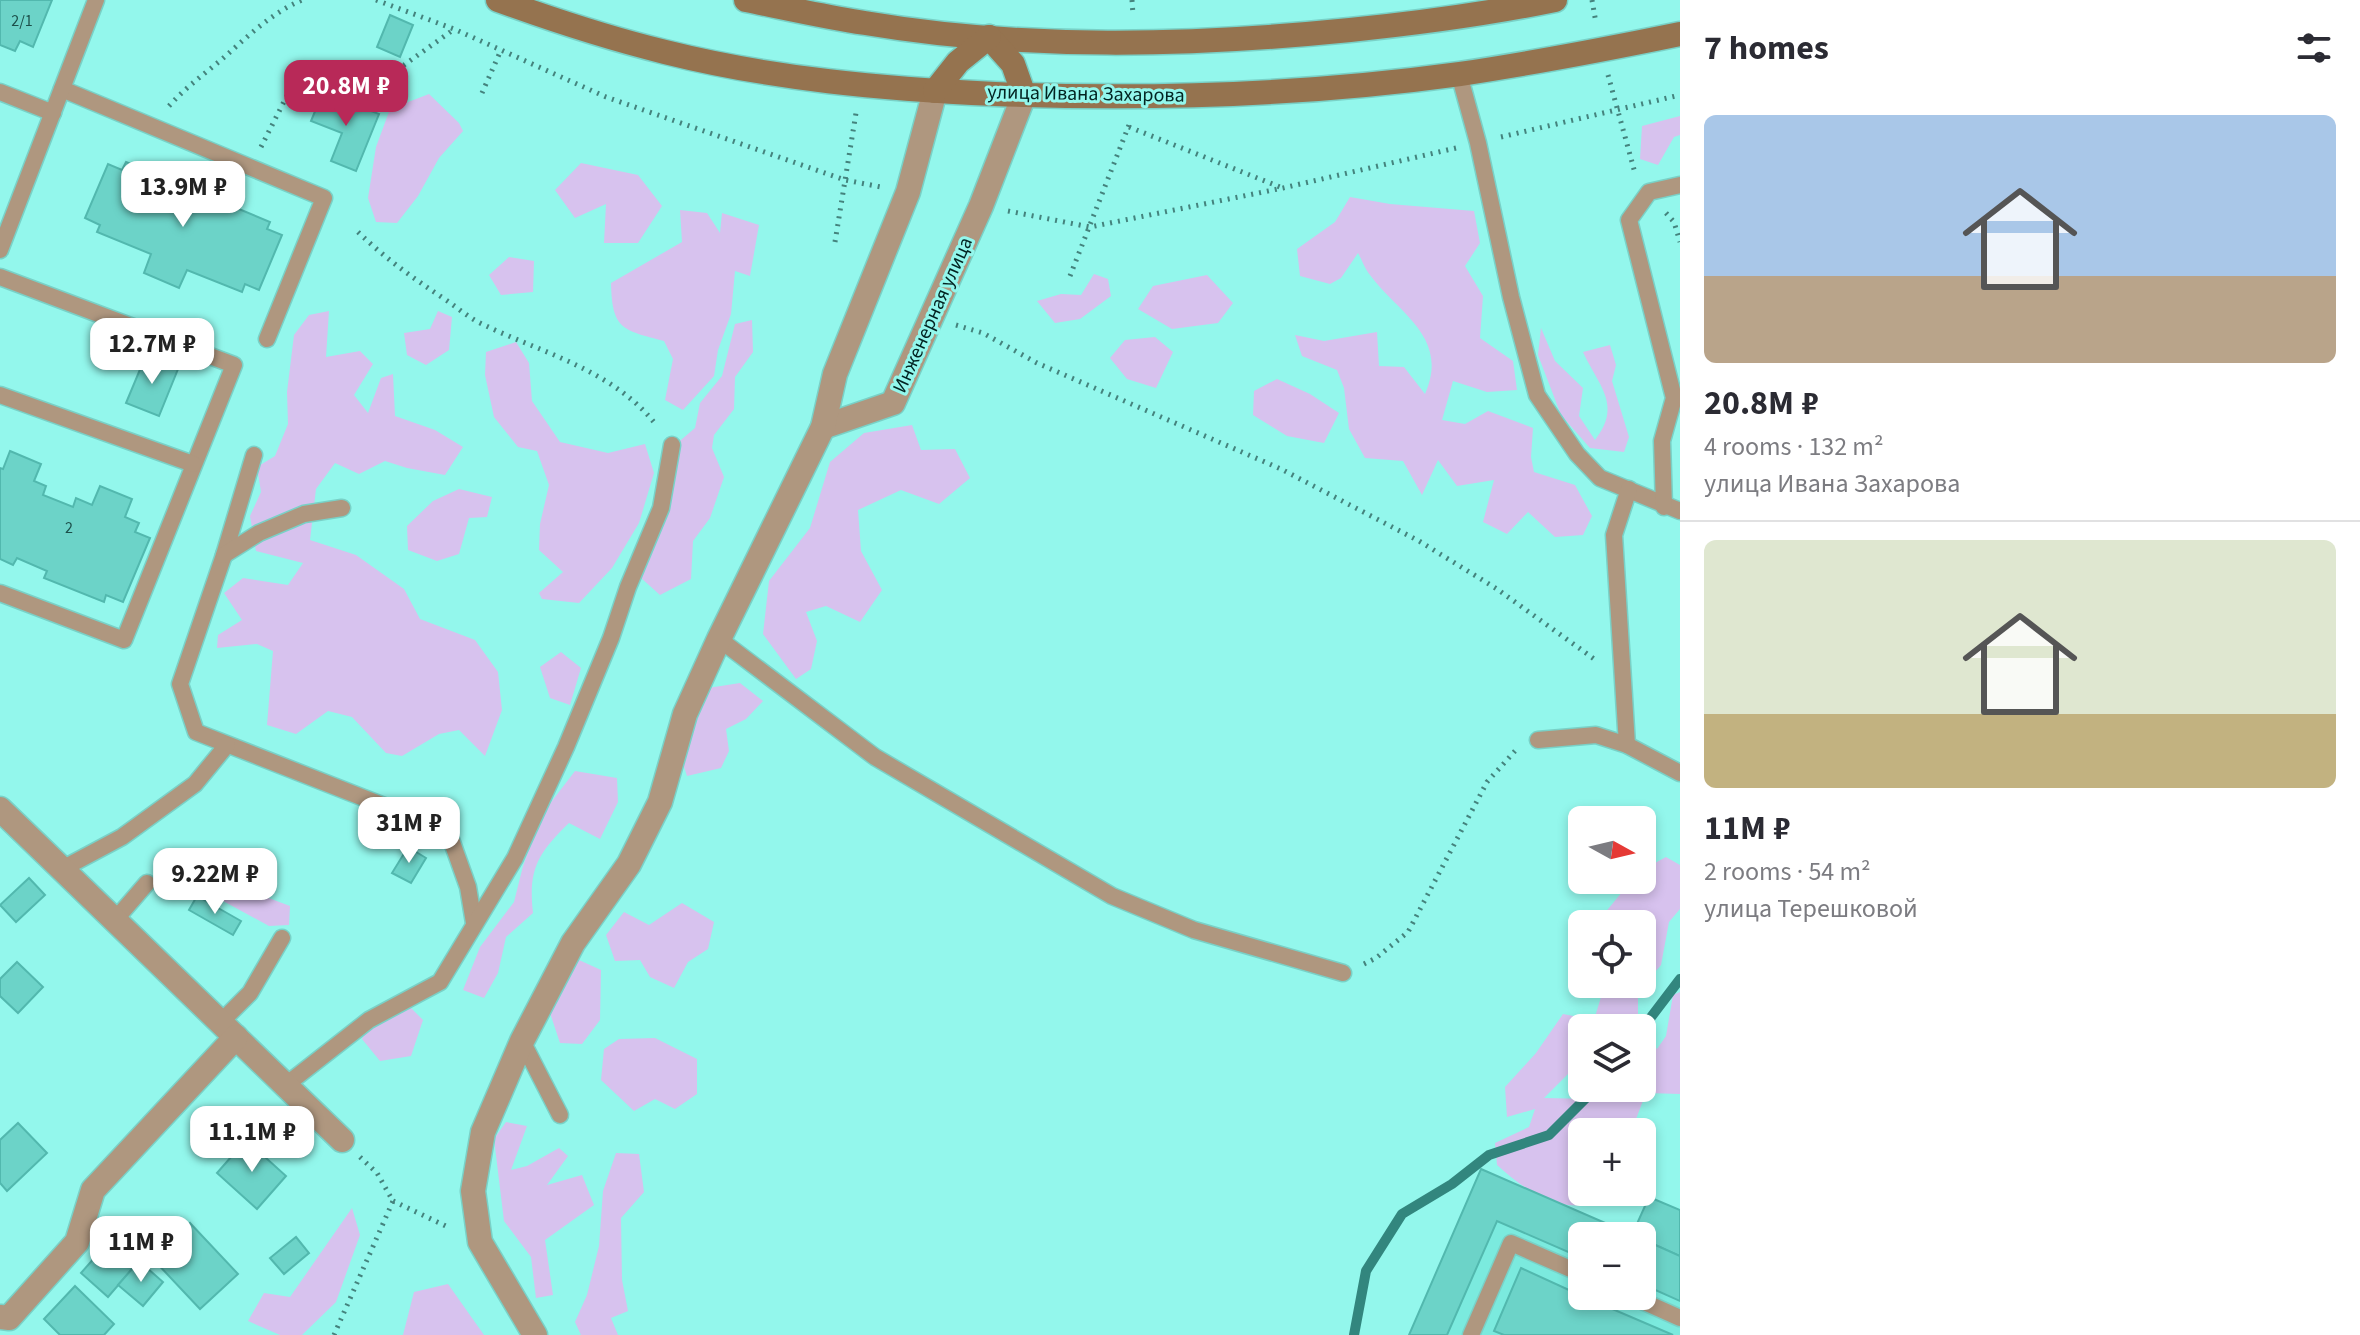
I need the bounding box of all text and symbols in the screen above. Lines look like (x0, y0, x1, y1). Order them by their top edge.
house number: 2/1 (11, 10, 33, 32)
text: 7 homes (1704, 24, 1829, 73)
icon: filters (2292, 26, 2336, 70)
pin: 20.8M ₽ (272, 60, 420, 128)
text: 20.8M ₽ (302, 67, 390, 104)
street label: улица Ивана Захарова (987, 78, 1185, 110)
pin: 13.9M ₽ (109, 161, 257, 229)
icon: home (1948, 167, 2092, 311)
text: 13.9M ₽ (139, 168, 227, 205)
street label: Инженерная улица (886, 233, 980, 397)
pin: 12.7M ₽ (78, 318, 226, 386)
text: 12.7M ₽ (108, 325, 196, 362)
text: 20.8M ₽ (1704, 379, 1819, 428)
text: 4 rooms · 132 m² (1704, 428, 1883, 465)
text: улица Ивана Захарова (1704, 465, 1960, 502)
house number: 2 (65, 517, 73, 539)
icon: home (1948, 592, 2092, 736)
pin: 31M ₽ (353, 797, 465, 865)
text: 31M ₽ (376, 804, 442, 841)
text: 11M ₽ (1704, 804, 1791, 853)
north arrow (1568, 806, 1656, 894)
map controls (1568, 806, 1656, 1310)
pin: 9.22M ₽ (141, 848, 289, 916)
text: 2 rooms · 54 m² (1704, 853, 1871, 890)
text: 9.22M ₽ (171, 855, 259, 892)
text: улица Терешковой (1704, 890, 1918, 927)
button: locate (1568, 910, 1656, 998)
button: layers (1568, 1014, 1656, 1102)
pin: 11.1M ₽ (178, 1106, 326, 1174)
text: 11.1M ₽ (208, 1113, 296, 1150)
button: + (1568, 1118, 1656, 1206)
pin: 11M ₽ (85, 1216, 197, 1284)
button: − (1568, 1222, 1656, 1310)
text: 11M ₽ (108, 1223, 174, 1260)

